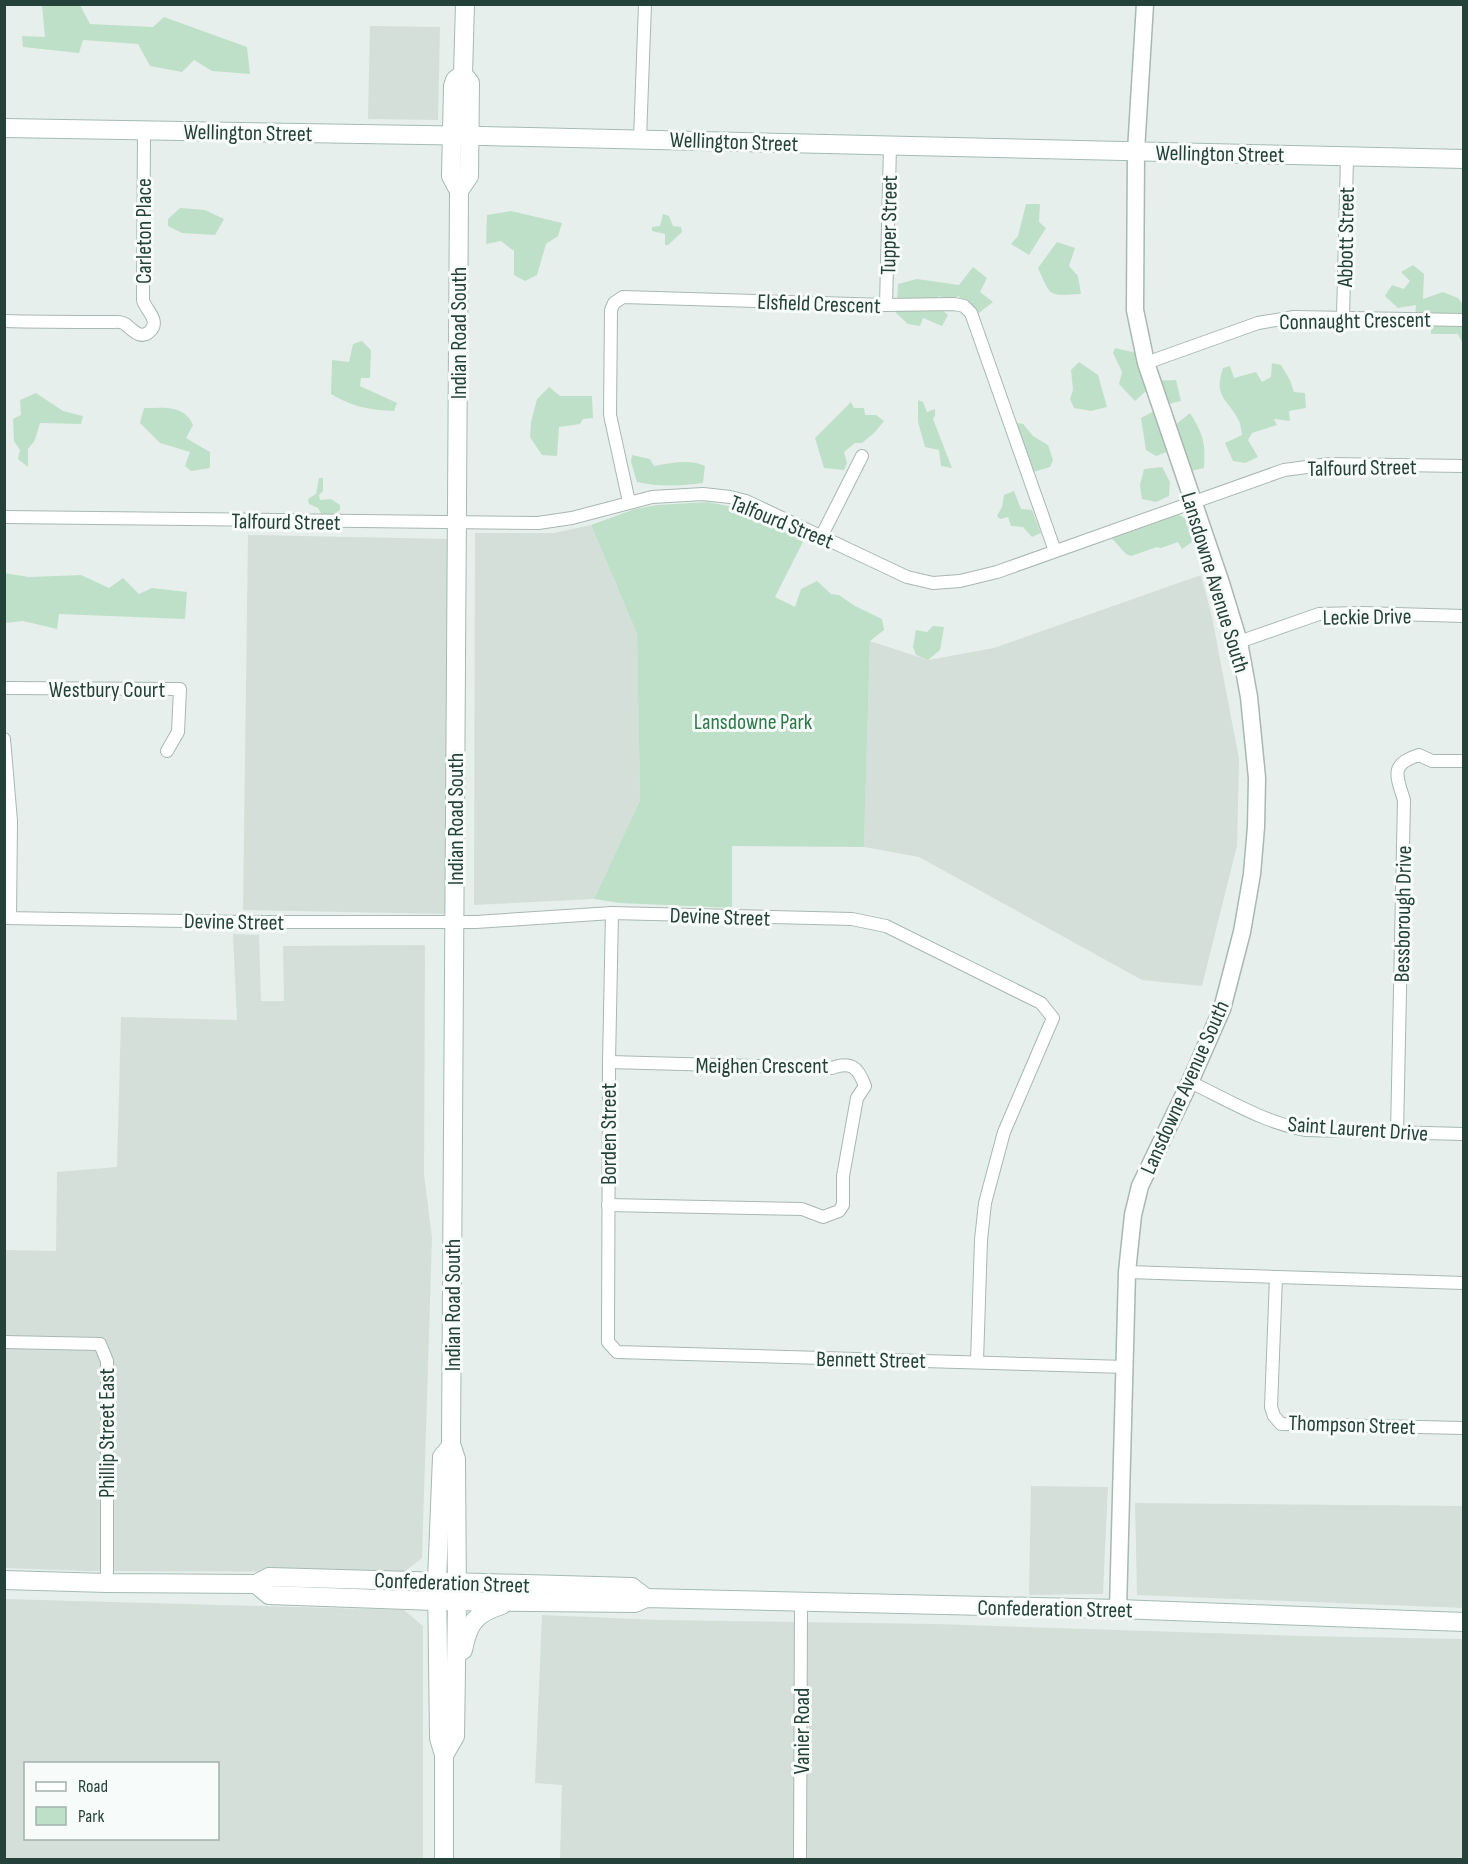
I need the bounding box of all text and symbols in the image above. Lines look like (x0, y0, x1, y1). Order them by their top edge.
street label: Wellington Street (183, 119, 313, 148)
street label: Wellington Street (669, 127, 799, 158)
street label: Wellington Street (1155, 140, 1285, 169)
street label: Tupper Street (875, 175, 904, 275)
street label: Carleton Place (131, 178, 158, 284)
street label: Abbott Street (1332, 186, 1361, 288)
street label: Indian Road South (446, 267, 473, 399)
street label: Elsfield Crescent (757, 289, 881, 320)
street label: Connaught Crescent (1279, 307, 1431, 336)
street label: Talfourd Street (1307, 454, 1417, 483)
street label: Talfourd Street (726, 489, 837, 555)
street label: Lansdowne Avenue South (1174, 489, 1255, 676)
street label: Talfourd Street (231, 508, 341, 537)
street label: Leckie Drive (1322, 603, 1412, 632)
street label: Westbury Court (49, 677, 165, 704)
park label: Lansdowne Park (694, 709, 813, 736)
street label: Indian Road South (443, 753, 470, 885)
street label: Bessborough Drive (1389, 845, 1418, 983)
street label: Devine Street (669, 902, 771, 933)
street label: Devine Street (184, 908, 285, 937)
street label: Lansdowne Avenue South (1135, 997, 1236, 1179)
street label: Meighen Crescent (695, 1053, 829, 1080)
street label: Borden Street (596, 1083, 623, 1185)
street label: Saint Laurent Drive (1287, 1111, 1429, 1148)
street label: Indian Road South (440, 1239, 467, 1371)
street label: Bennett Street (816, 1346, 926, 1375)
street label: Phillip Street East (94, 1368, 121, 1498)
street label: Thompson Street (1288, 1410, 1416, 1441)
street label: Confederation Street (374, 1567, 530, 1600)
street label: Confederation Street (977, 1595, 1133, 1624)
street label: Vanier Road (789, 1688, 816, 1774)
legend (24, 1762, 219, 1840)
text: Road (78, 1776, 108, 1797)
text: Park (78, 1806, 104, 1827)

